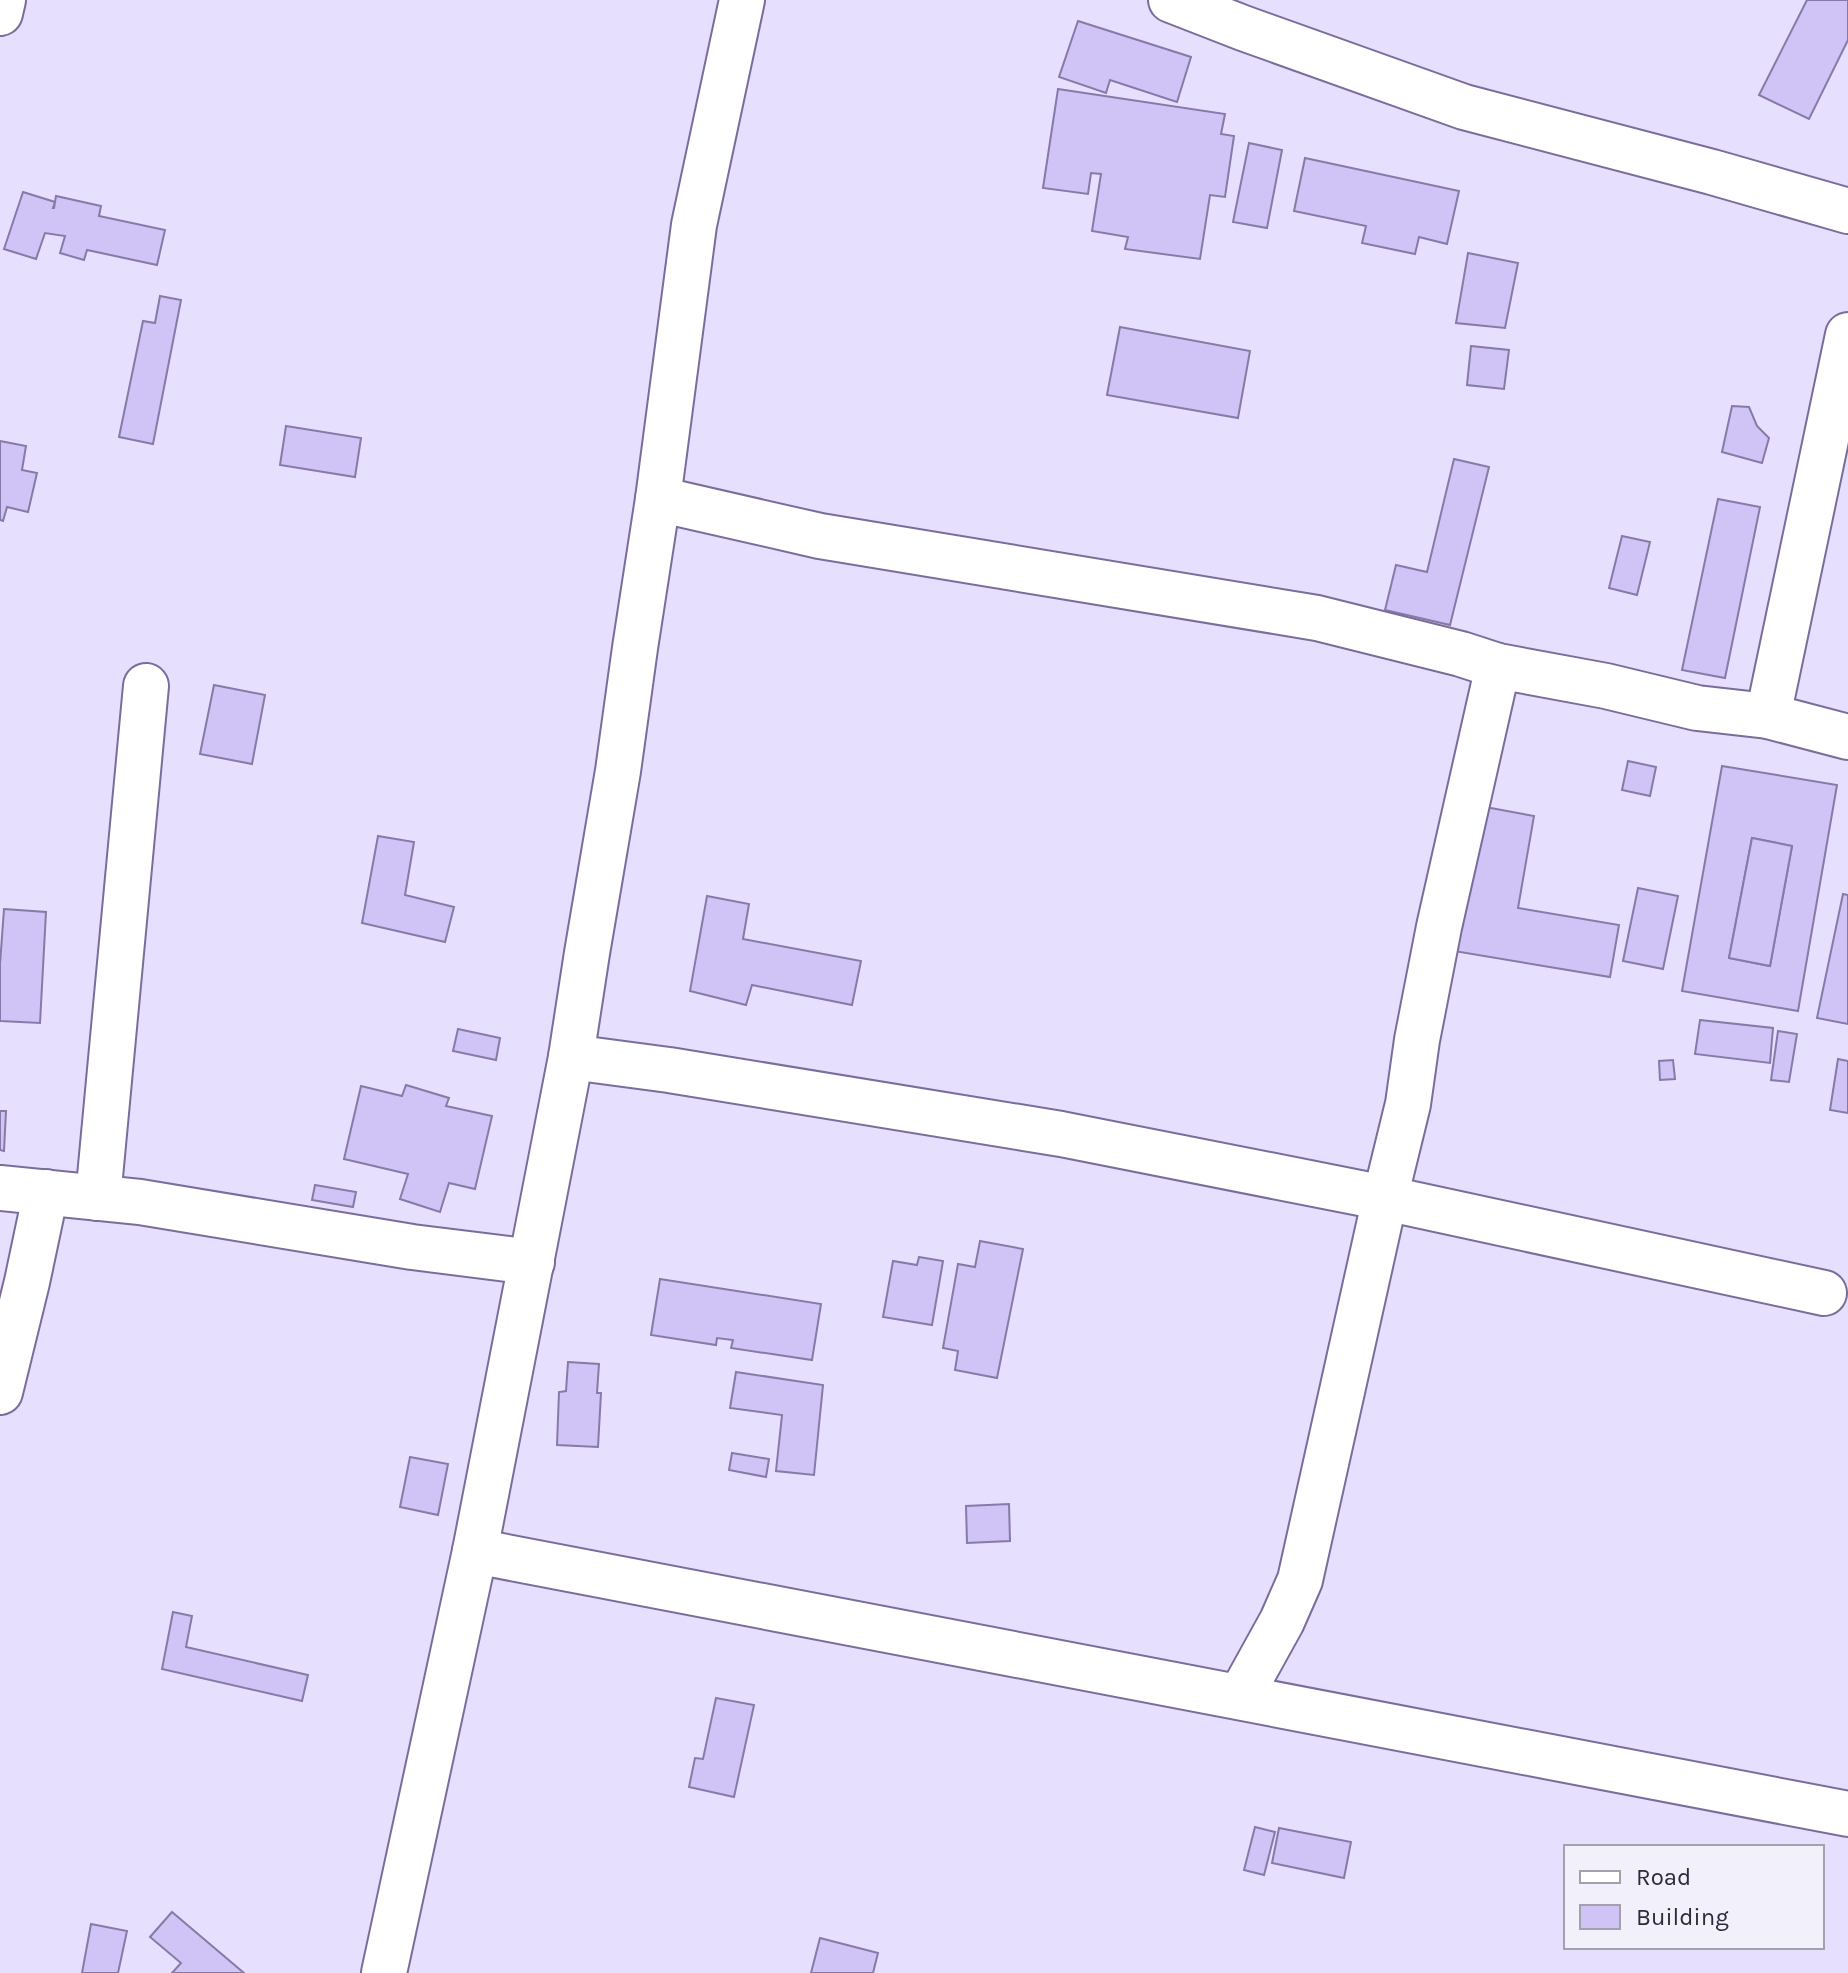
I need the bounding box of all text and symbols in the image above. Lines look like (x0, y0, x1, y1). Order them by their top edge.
legend (1564, 1845, 1824, 1949)
text: Road (1636, 1863, 1691, 1891)
text: Building (1636, 1903, 1729, 1931)

